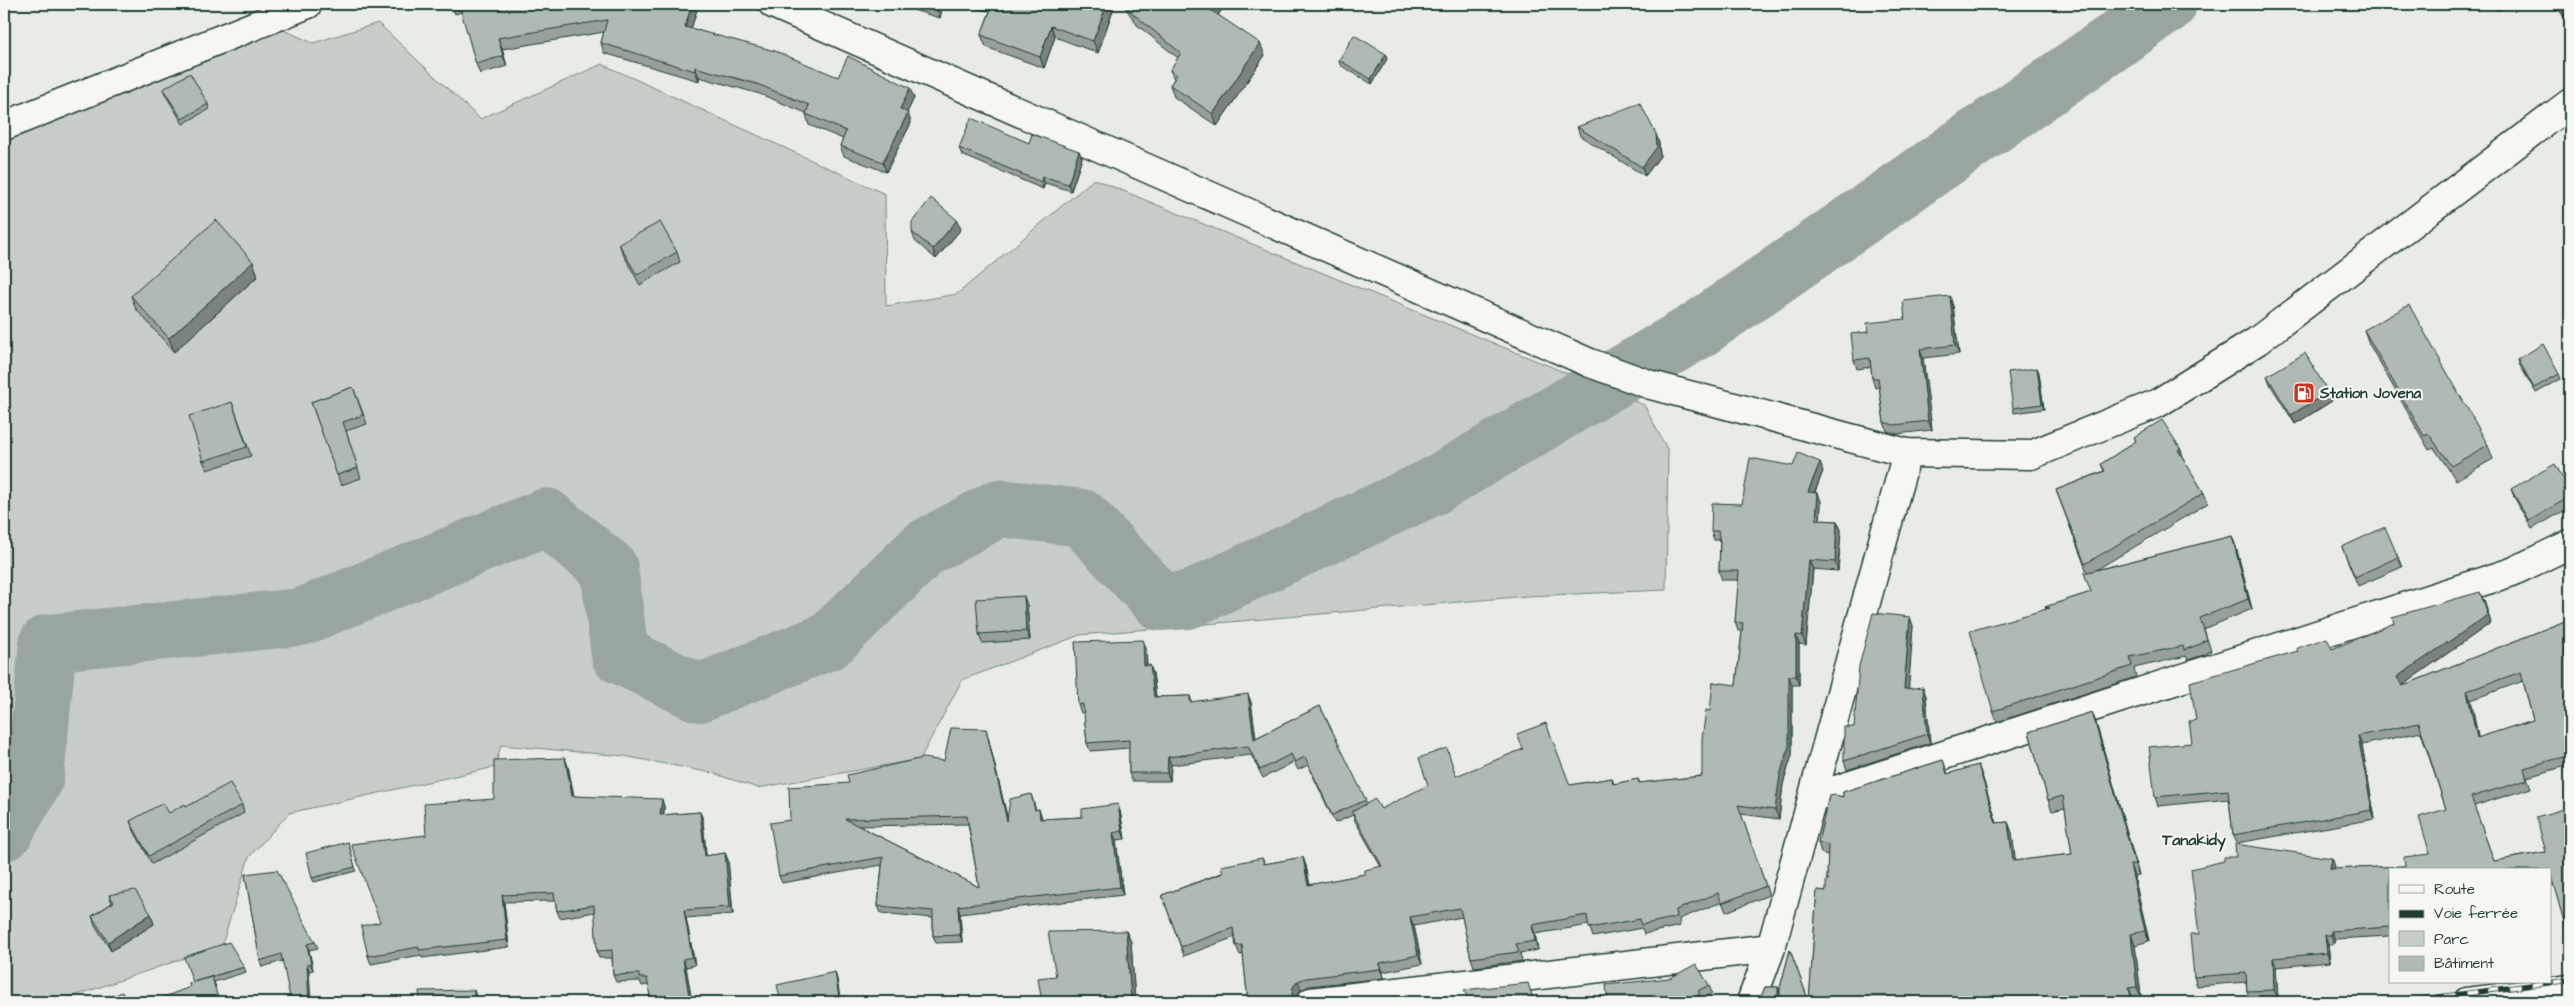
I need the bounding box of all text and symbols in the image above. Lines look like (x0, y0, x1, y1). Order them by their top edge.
fuel station icon: Station Jovena (2292, 381, 2316, 405)
place label: Station Jovena (2319, 383, 2421, 404)
district label: Tanakidy (2161, 829, 2226, 852)
legend (2389, 868, 2552, 984)
text: Route (2434, 879, 2475, 900)
text: Voie ferrée (2434, 903, 2518, 924)
text: Parc (2434, 929, 2469, 950)
text: Bâtiment (2434, 953, 2494, 974)

